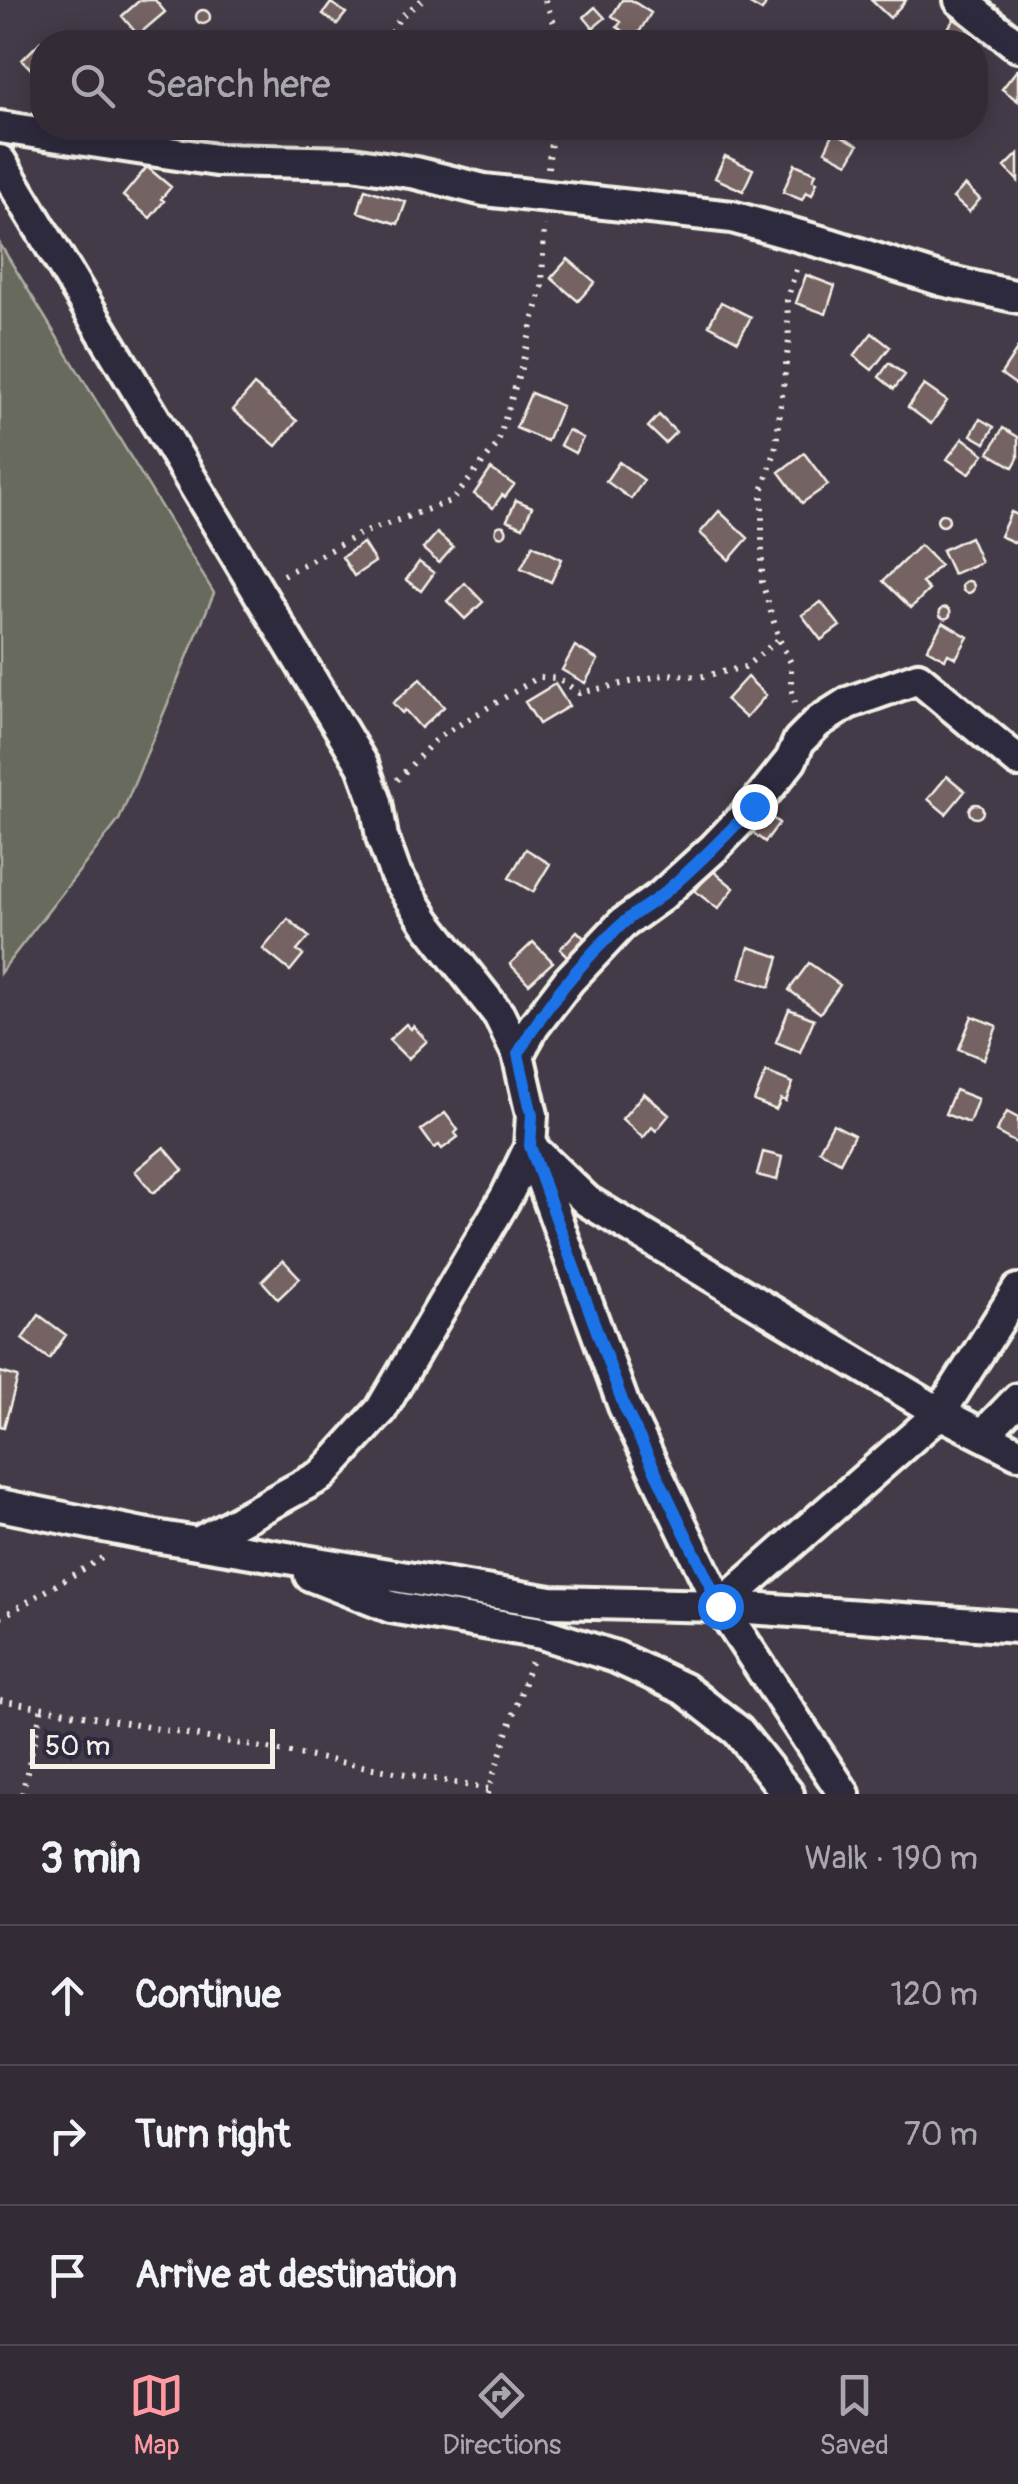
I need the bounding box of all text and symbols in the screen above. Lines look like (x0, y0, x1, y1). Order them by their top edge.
search box (30, 30, 988, 140)
icon: search (65, 58, 120, 113)
text: Search here (145, 61, 331, 109)
route end (732, 784, 778, 830)
route start (698, 1584, 744, 1630)
scale bar (30, 1724, 275, 1768)
text: 50 m (45, 1729, 110, 1764)
text: 3 min (40, 1833, 141, 1885)
text: Walk · 190 m (804, 1839, 978, 1879)
icon: ahead (40, 1968, 95, 2023)
text: Continue (135, 1971, 281, 2019)
text: 120 m (890, 1975, 978, 2015)
icon: right (40, 2108, 95, 2163)
text: Turn right (135, 2111, 290, 2159)
text: 70 m (904, 2115, 978, 2155)
icon: arrive (40, 2248, 95, 2303)
text: Arrive at destination (135, 2251, 457, 2299)
tab: Map (129, 2368, 184, 2463)
tab: Directions (442, 2368, 561, 2463)
tab: Saved (819, 2368, 889, 2463)

